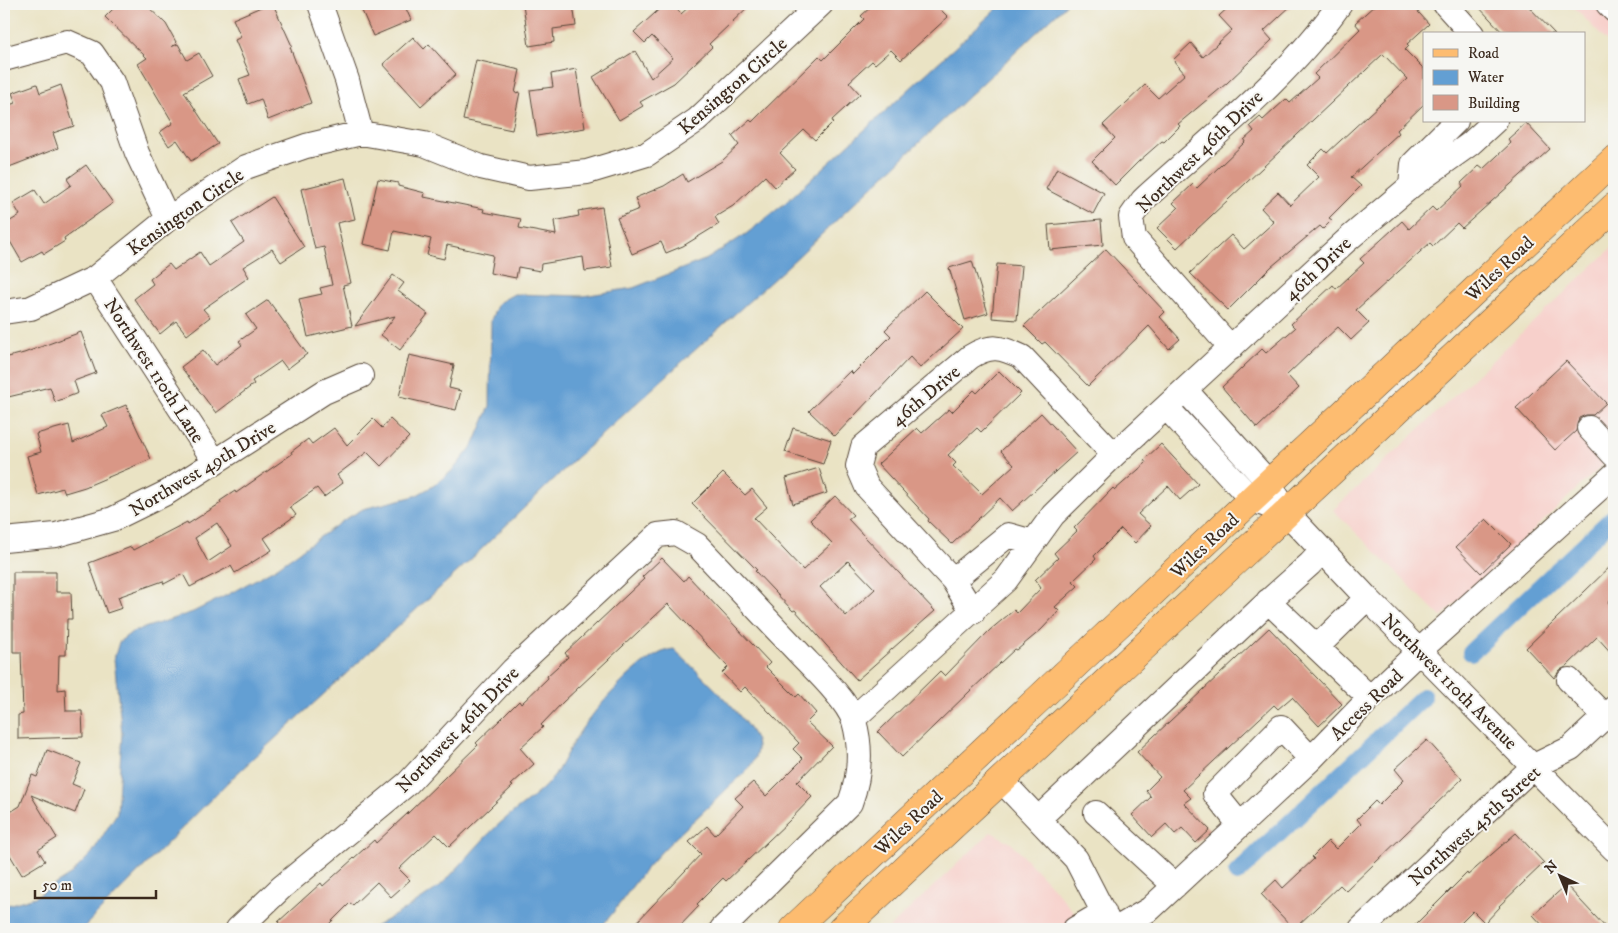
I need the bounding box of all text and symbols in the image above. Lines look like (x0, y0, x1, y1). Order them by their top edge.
street label: Kensington Circle (674, 32, 792, 140)
legend (1423, 32, 1586, 122)
text: Road (1468, 44, 1500, 63)
text: Water (1467, 68, 1504, 87)
street label: Northwest 46th Drive (1132, 86, 1268, 218)
text: Building (1468, 94, 1520, 113)
street label: Kensington Circle (123, 163, 249, 261)
street label: Wiles Road (1460, 231, 1540, 307)
street label: 46th Drive (1280, 232, 1356, 306)
street label: Northwest 110th Lane (98, 294, 209, 447)
street label: 46th Drive (887, 361, 965, 432)
street label: Northwest 49th Drive (125, 416, 280, 522)
street label: Wiles Road (1165, 508, 1245, 584)
street label: Northwest 110th Avenue (1376, 609, 1522, 755)
street label: Northwest 46th Drive (392, 662, 524, 798)
street label: Access Road (1326, 664, 1409, 745)
street label: Northwest 45th Street (1404, 761, 1546, 891)
street label: Wiles Road (869, 785, 949, 861)
north arrow (1536, 850, 1586, 900)
text: N (1541, 857, 1562, 878)
scale bar (35, 868, 156, 900)
text: 50 m (42, 876, 72, 895)

